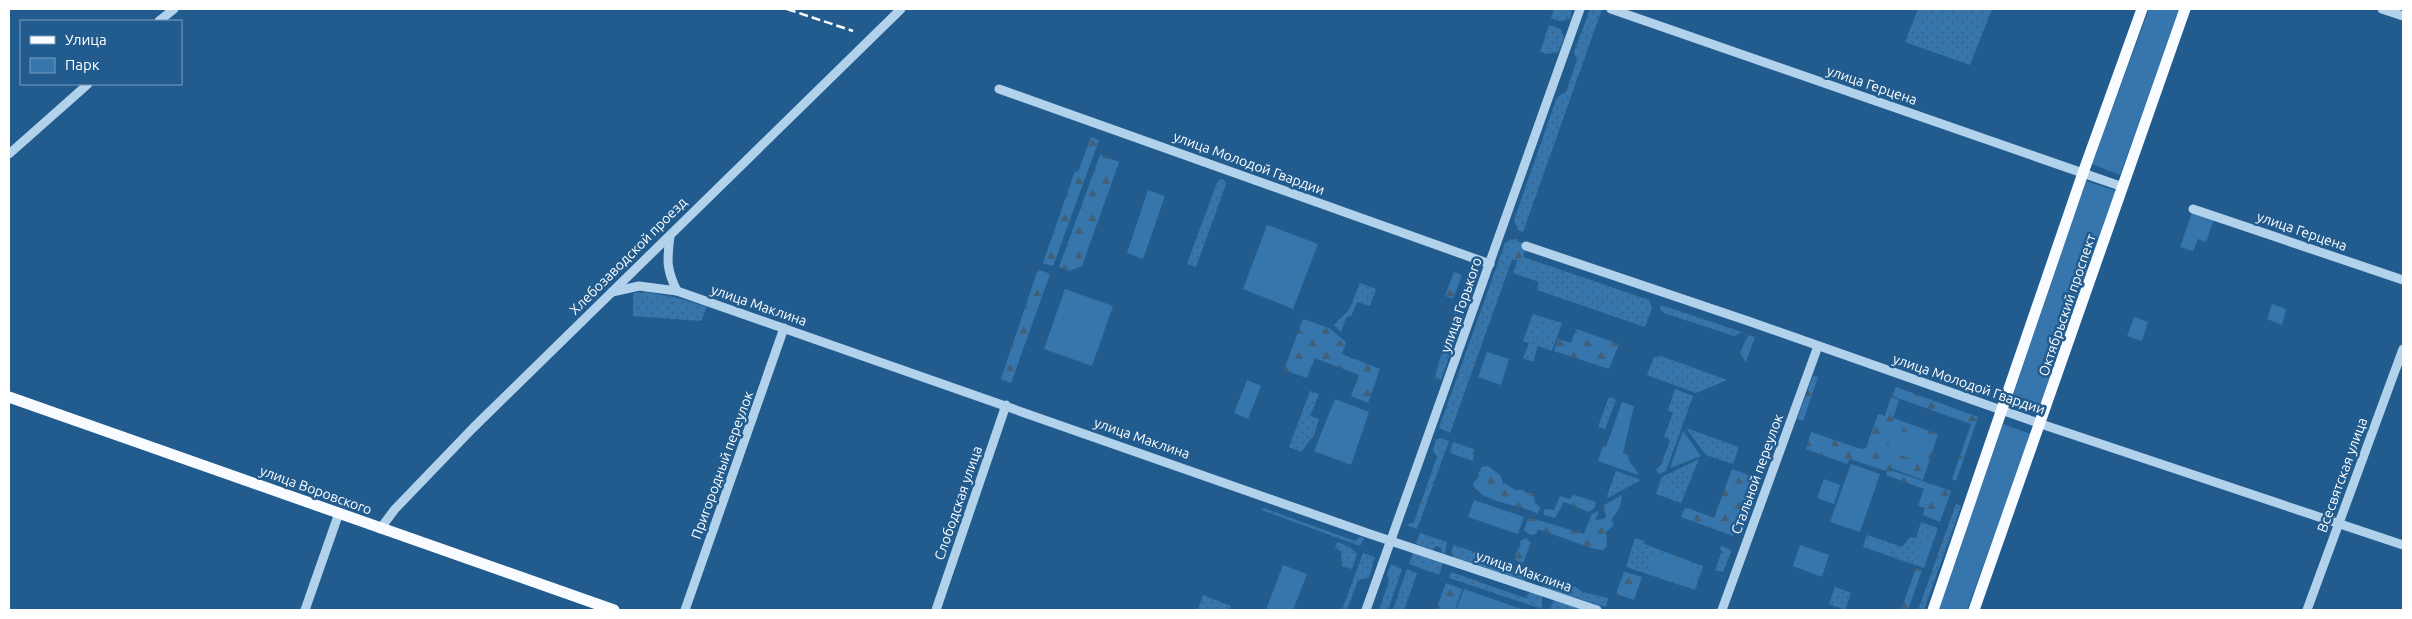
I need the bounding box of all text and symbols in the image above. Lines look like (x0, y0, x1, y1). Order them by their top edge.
legend (20, 20, 182, 85)
text: Улица (65, 31, 107, 48)
text: Парк (65, 56, 100, 73)
street label: улица Герцена (1825, 62, 1919, 108)
street label: улица Молодой Гвардии (1171, 128, 1327, 198)
street label: Хлебозаводской проезд (566, 194, 690, 318)
street label: улица Герцена (2255, 208, 2349, 254)
street label: Октябрьский проспект (2035, 232, 2099, 378)
street label: улица Горького (1437, 255, 1485, 355)
street label: улица Маклина (709, 281, 809, 329)
street label: улица Молодой Гвардии (1891, 350, 2047, 418)
street label: Пригородный переулок (688, 389, 756, 541)
street label: Стальной переулок (1728, 412, 1786, 536)
street label: улица Маклина (1092, 414, 1192, 462)
street label: Всесвятская улица (2314, 415, 2370, 535)
street label: Слободская улица (931, 444, 985, 562)
street label: улица Воровского (258, 462, 374, 518)
street label: улица Маклина (1474, 547, 1574, 595)

